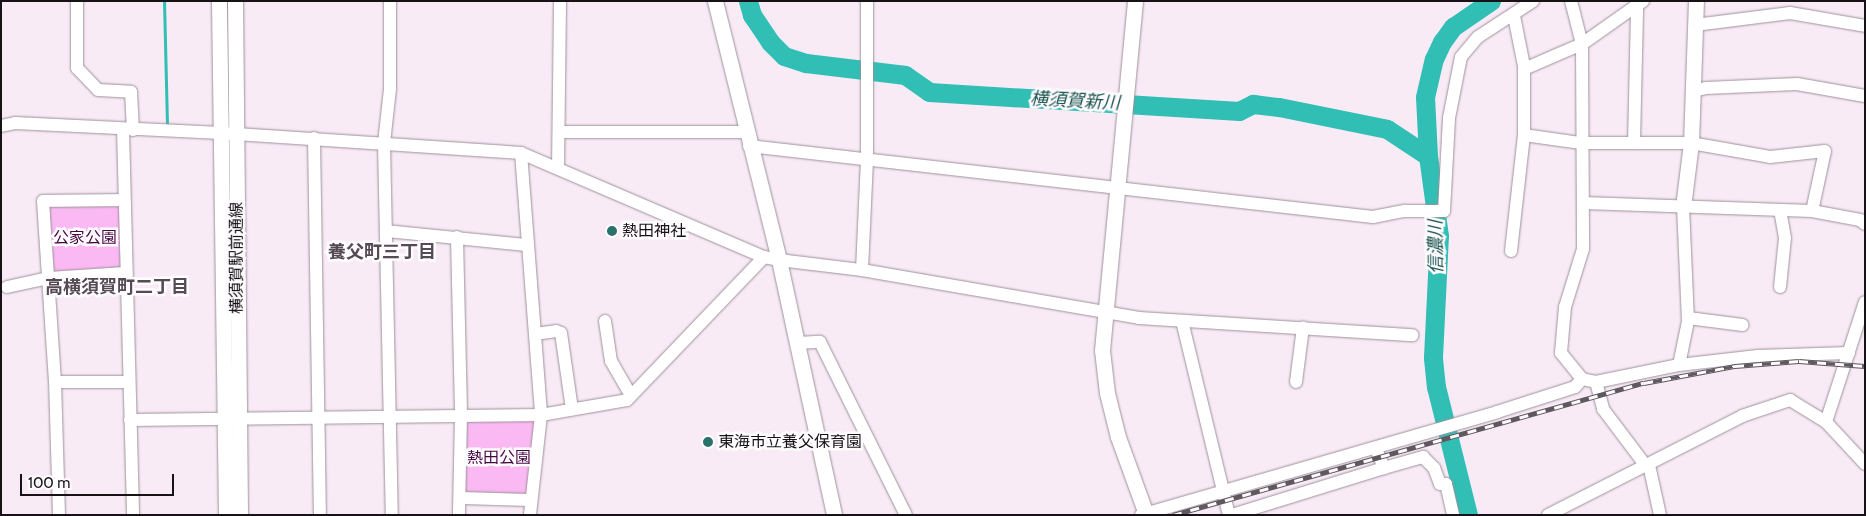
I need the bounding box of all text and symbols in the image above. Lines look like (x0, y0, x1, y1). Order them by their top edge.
water label: 横須賀新川 (1029, 88, 1121, 114)
street label: 横須賀駅前通線 (227, 202, 247, 314)
water label: 信濃川 (1425, 220, 1447, 274)
place label: 熱田神社 (622, 221, 686, 241)
marker: 熱田神社 (606, 225, 618, 237)
park label: 公家公園 (53, 228, 117, 248)
district label: 養父町三丁目 (328, 241, 436, 263)
district label: 高横須賀町二丁目 (45, 276, 189, 298)
place label: 東海市立養父保育園 (718, 432, 862, 452)
marker: 東海市立養父保育園 (702, 436, 714, 448)
park label: 熱田公園 (467, 448, 531, 468)
scale bar (22, 464, 176, 496)
text: 100 m (28, 474, 70, 492)

